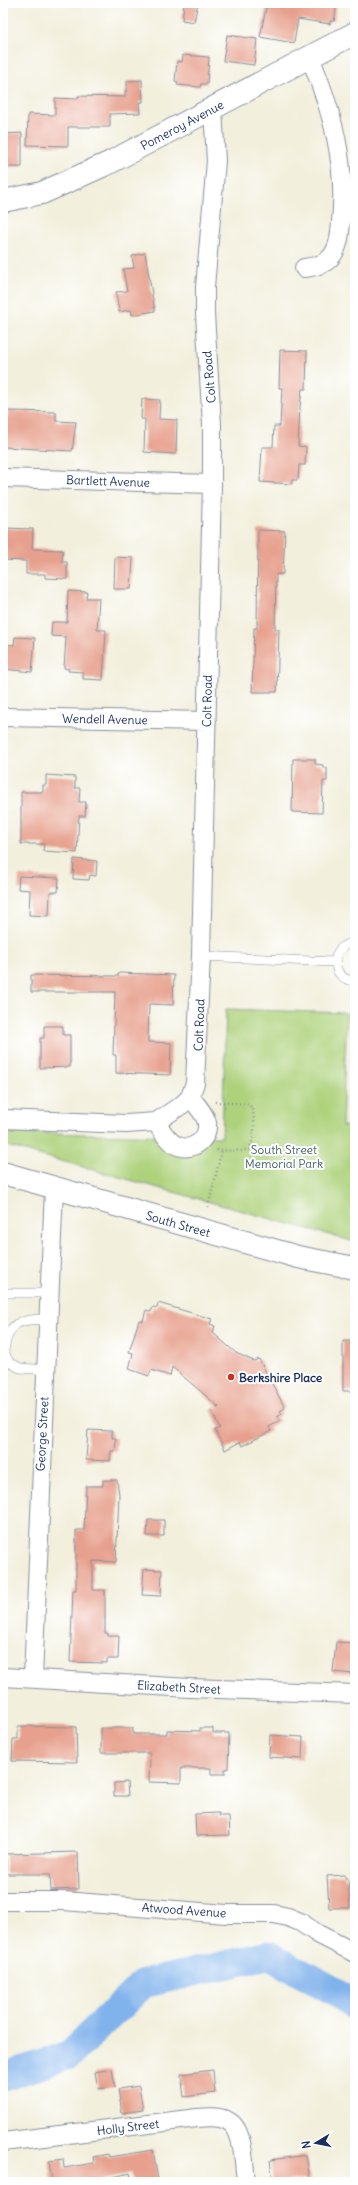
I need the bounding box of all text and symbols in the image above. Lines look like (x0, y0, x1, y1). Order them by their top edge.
street label: Pomeroy Avenue (138, 97, 226, 153)
street label: Colt Road (199, 350, 219, 404)
street label: Bartlett Avenue (66, 472, 150, 490)
street label: Colt Road (199, 675, 215, 727)
street label: Wendell Avenue (62, 711, 148, 727)
street label: Colt Road (191, 999, 207, 1051)
park label: South Street Memorial Park (245, 1142, 323, 1171)
street label: South Street (144, 1208, 212, 1240)
place label: Berkshire Place (239, 1370, 323, 1385)
marker: Berkshire Place (226, 1372, 236, 1382)
street label: George Street (33, 1396, 51, 1472)
street label: Elizabeth Street (137, 1677, 221, 1697)
street label: Atwood Avenue (141, 1900, 227, 1920)
street label: Holly Street (96, 2116, 160, 2138)
north arrow (296, 2123, 336, 2163)
text: N (299, 2140, 314, 2150)

